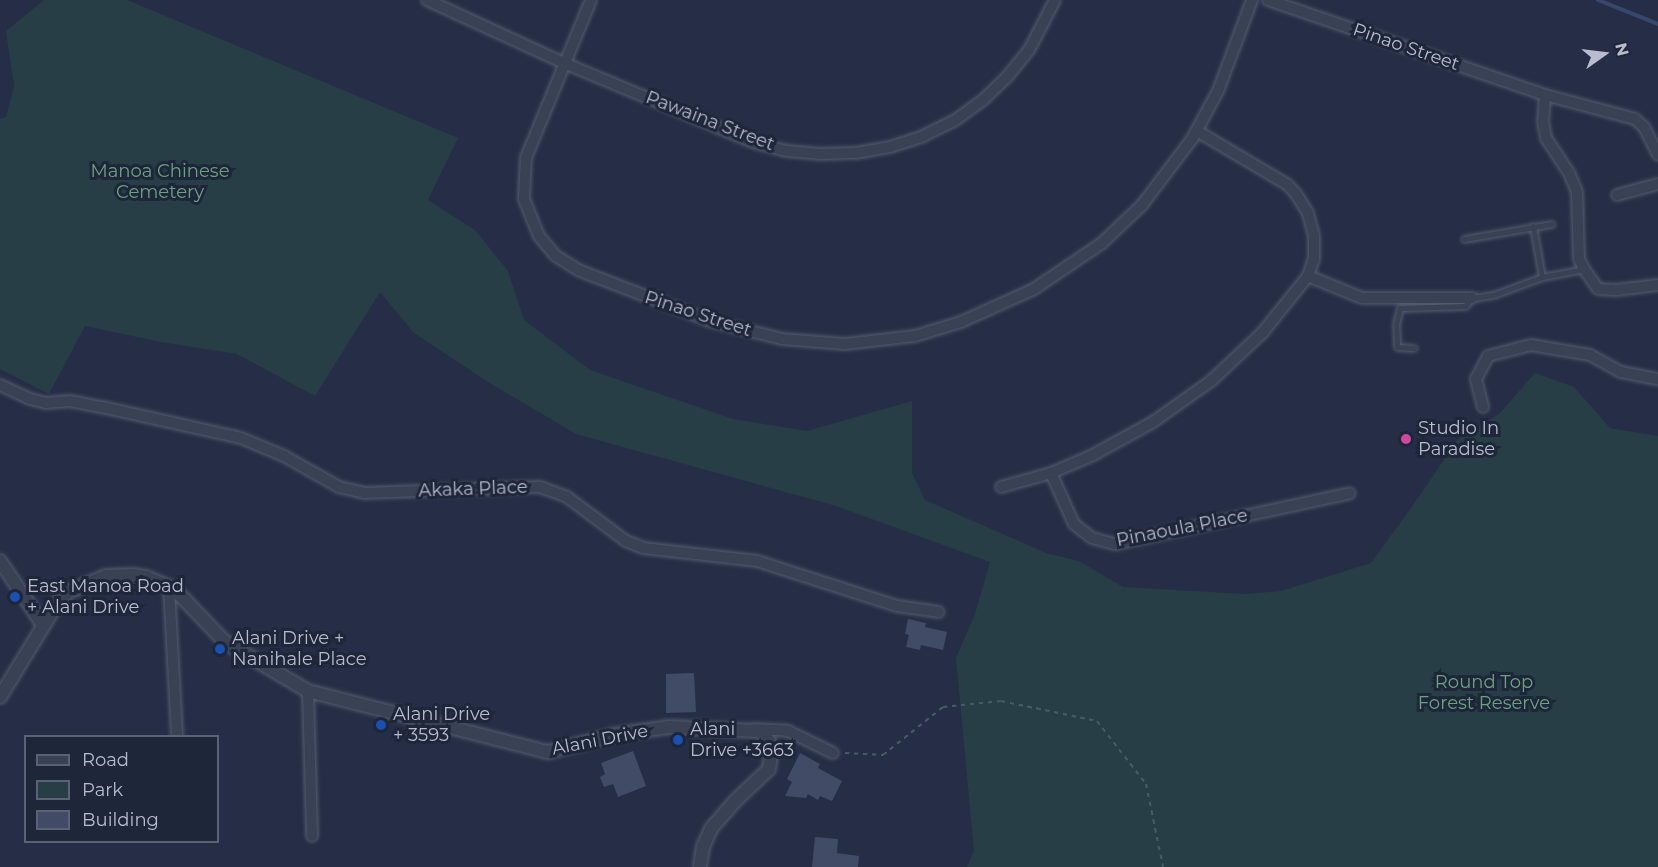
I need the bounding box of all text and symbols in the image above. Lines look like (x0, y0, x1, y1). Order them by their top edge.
street label: Pinao Street (1350, 19, 1462, 75)
north arrow (1574, 24, 1634, 84)
text: N (1611, 41, 1633, 58)
street label: Pawaina Street (643, 87, 777, 155)
park label: Manoa Chinese Cemetery (90, 161, 230, 204)
street label: Pinao Street (642, 287, 754, 341)
place label: Studio In Paradise (1418, 418, 1499, 460)
marker: Studio In Paradise (1399, 432, 1413, 446)
street label: Akaka Place (418, 476, 528, 502)
street label: Pinaoula Place (1114, 505, 1250, 551)
place label: East Manoa Road + Alani Drive (27, 576, 184, 618)
marker: East Manoa Road + Alani Drive (8, 590, 22, 604)
place label: Alani Drive + Nanihale Place (232, 628, 367, 670)
marker: Alani Drive + Nanihale Place (213, 642, 227, 656)
park label: Round Top Forest Reserve (1418, 672, 1550, 714)
place label: Alani Drive + 3593 (393, 704, 490, 746)
marker: Alani Drive + 3593 (374, 718, 388, 732)
place label: Alani Drive +3663 (690, 719, 794, 762)
street label: Alani Drive (550, 720, 650, 760)
marker: Alani Drive +3663 (671, 733, 685, 747)
legend (24, 735, 219, 843)
text: Road (82, 749, 129, 771)
text: Park (82, 779, 123, 801)
text: Building (82, 809, 159, 831)

